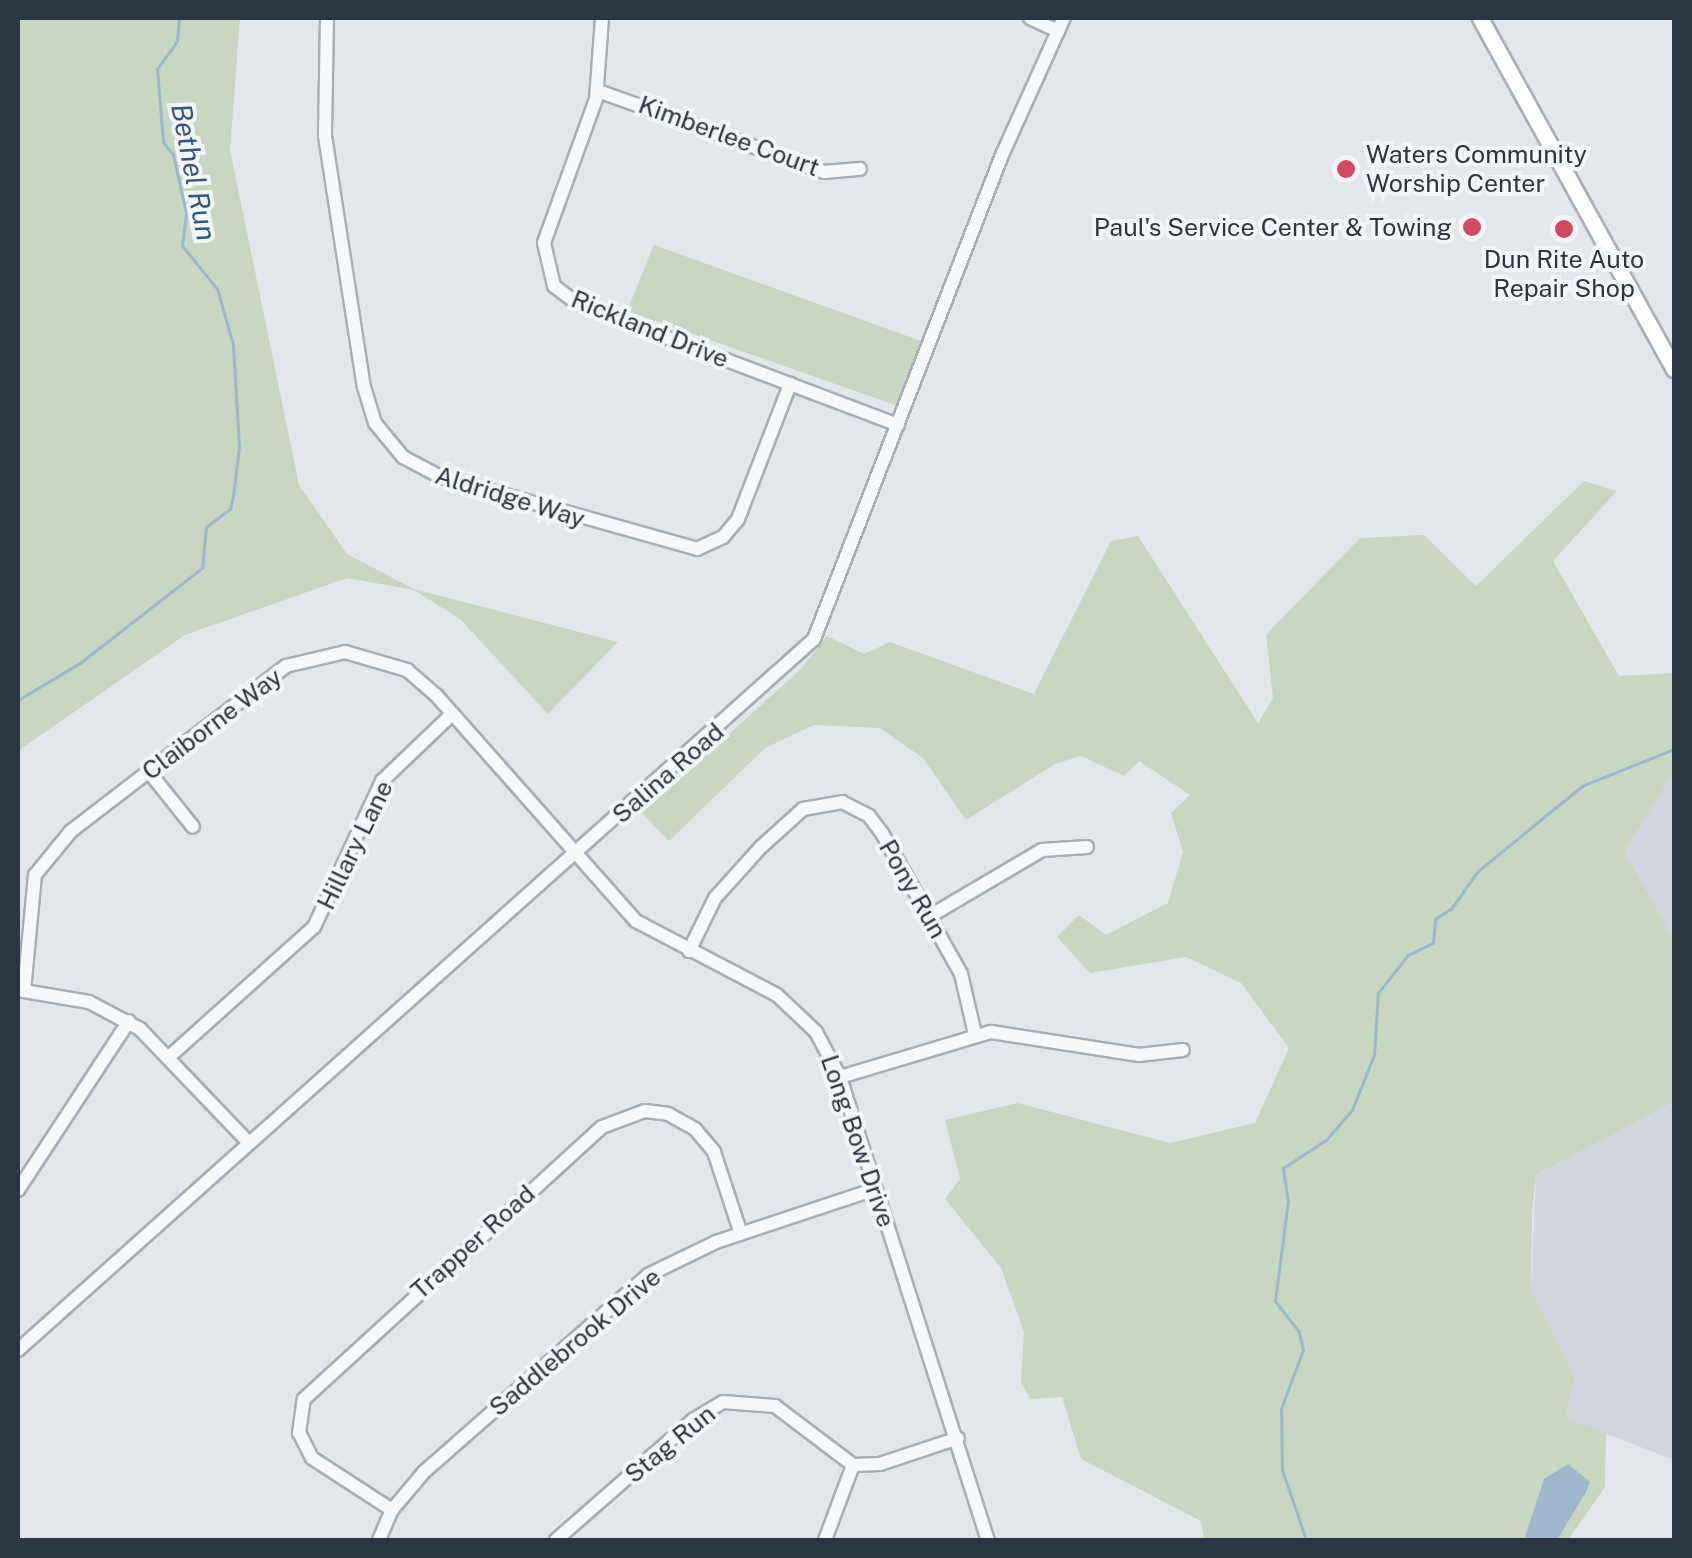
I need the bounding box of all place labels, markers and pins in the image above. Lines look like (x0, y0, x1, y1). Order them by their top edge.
place label: Waters Community Worship Center (1366, 140, 1587, 199)
marker: Waters Community Worship Center (1335, 158, 1357, 180)
place label: Paul's Service Center & Towing (1093, 212, 1452, 242)
marker: Paul's Service Center & Towing (1461, 216, 1483, 238)
marker: Dun Rite Auto Repair Shop (1553, 218, 1575, 240)
place label: Dun Rite Auto Repair Shop (1484, 245, 1644, 304)

